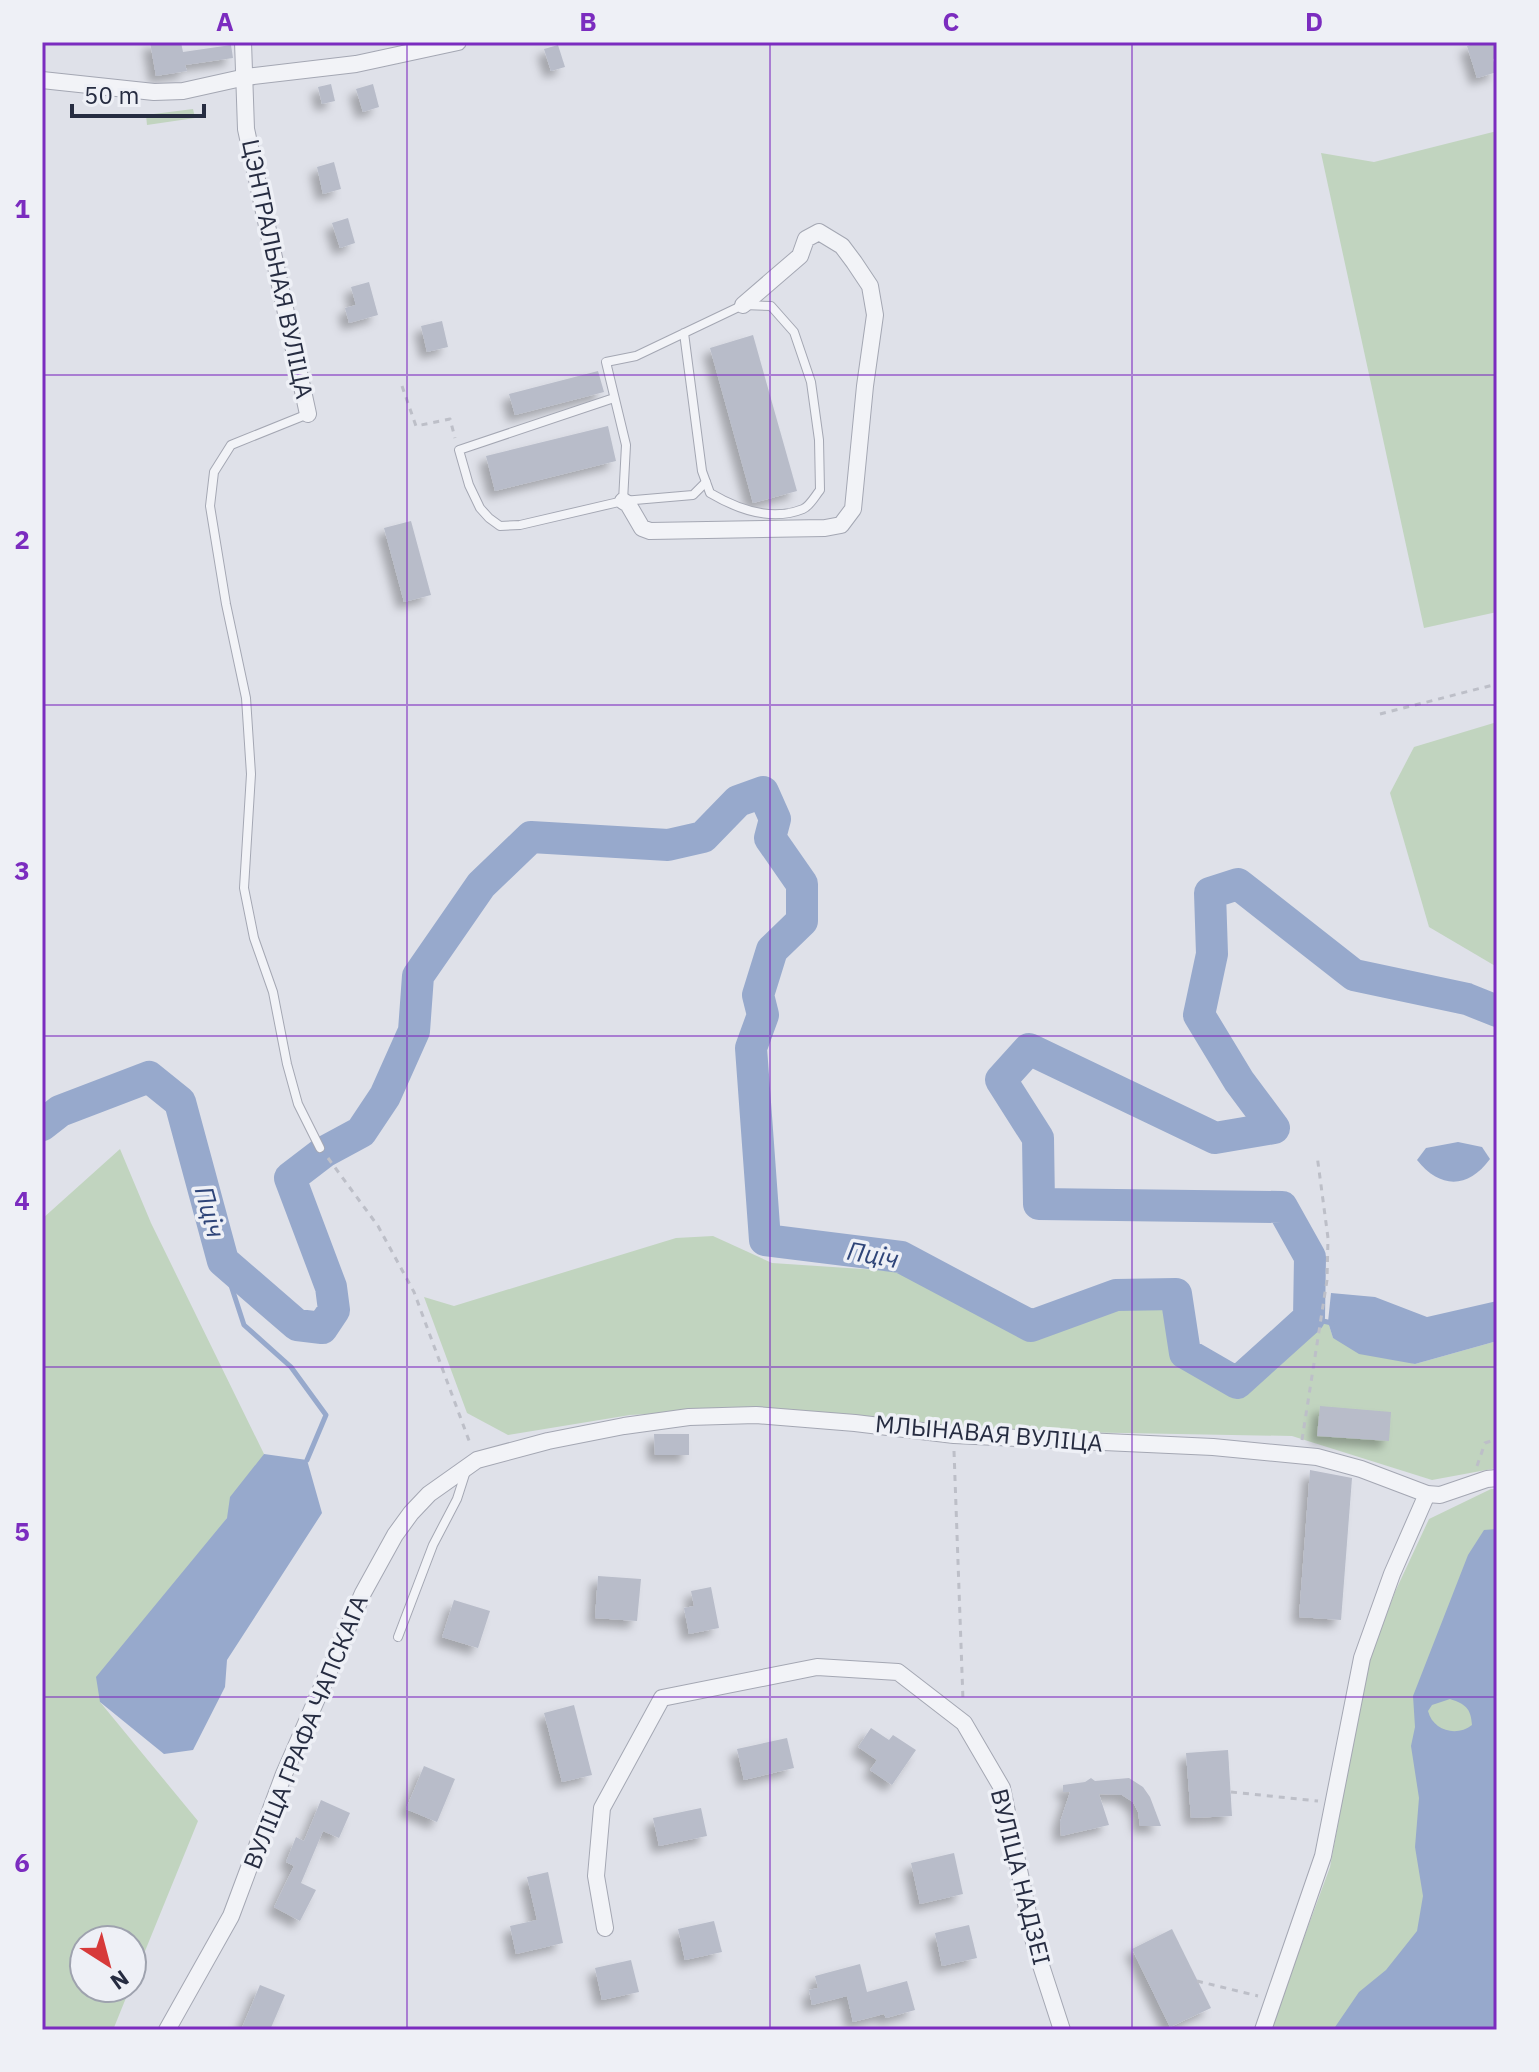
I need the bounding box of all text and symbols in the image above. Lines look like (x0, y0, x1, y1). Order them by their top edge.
text: A (216, 4, 234, 38)
text: B (579, 4, 597, 38)
text: C (943, 4, 960, 38)
text: D (1305, 4, 1323, 38)
scale bar (72, 68, 204, 118)
text: 50 m (84, 79, 139, 111)
street label: ЦЭНТРАЛЬНАЯ ВУЛІЦА (235, 136, 321, 401)
text: 1 (14, 191, 30, 225)
text: 2 (14, 522, 30, 556)
text: 3 (14, 853, 30, 887)
water label: Пціч (188, 1182, 234, 1241)
text: 4 (14, 1183, 30, 1217)
water label: Пціч (845, 1233, 902, 1275)
street label: МЛЫНАВАЯ ВУЛІЦА (874, 1407, 1104, 1459)
text: 5 (14, 1514, 30, 1548)
street label: ВУЛІЦА ГРАФА ЧАПСКАГА (235, 1590, 375, 1873)
street label: ВУЛІЦА НАДЗЕІ (984, 1785, 1058, 1968)
text: 6 (14, 1845, 30, 1879)
north arrow (68, 1924, 148, 2004)
text: N (105, 1964, 135, 1997)

